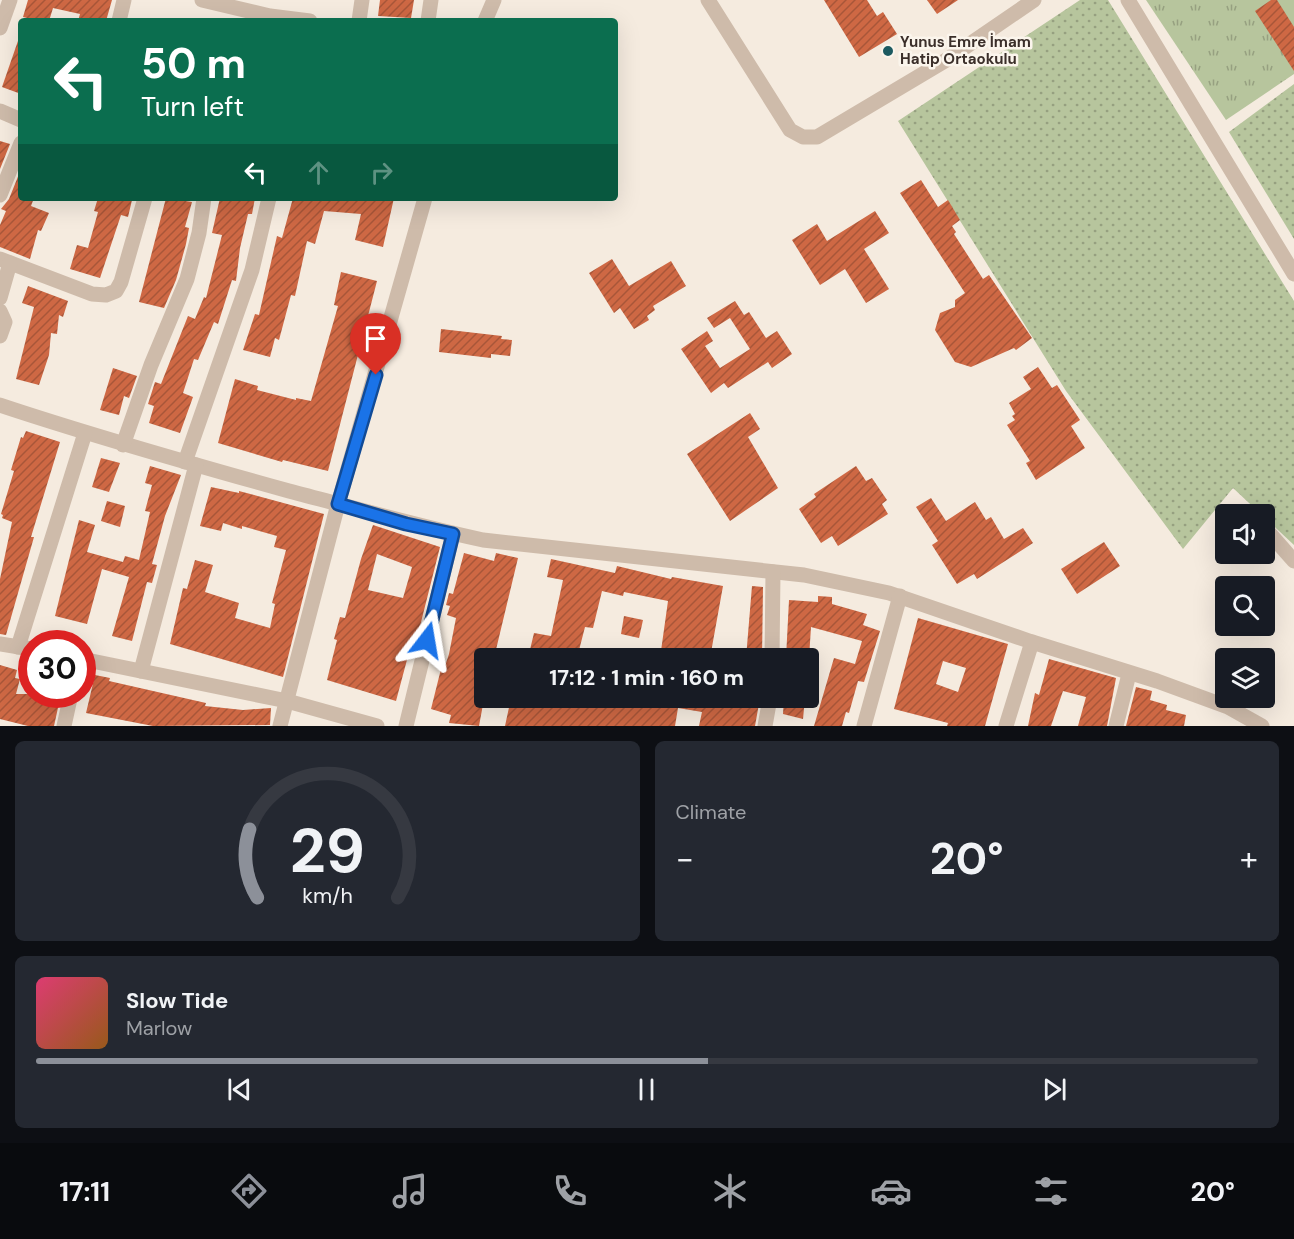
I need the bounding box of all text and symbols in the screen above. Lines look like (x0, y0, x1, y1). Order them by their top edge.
place label: Yunus Emre İmam Hatip Ortaokulu (900, 32, 1031, 69)
text: 50 m (141, 36, 246, 91)
icon: left (42, 42, 120, 120)
marker: Yunus Emre İmam Hatip Ortaokulu (881, 44, 895, 58)
text: Turn left (141, 89, 244, 124)
icon: left (239, 156, 272, 189)
icon: ahead (302, 156, 335, 189)
icon: right (365, 156, 398, 189)
pin (350, 313, 401, 375)
icon: arrive (359, 322, 392, 355)
map controls (1215, 504, 1275, 708)
button: sound (1215, 504, 1275, 564)
button: search (1215, 576, 1275, 636)
position arrow (395, 608, 459, 672)
speed limit sign: 30 (18, 630, 96, 708)
button: layers (1215, 648, 1275, 708)
text: 17:12 · 1 min · 160 m (549, 663, 744, 692)
text: Climate (676, 799, 746, 825)
text: 29 (290, 810, 365, 891)
text: 20° (930, 829, 1004, 888)
text: − (676, 837, 694, 880)
text: + (1240, 837, 1258, 880)
text: km/h (302, 882, 353, 910)
text: Slow Tide (126, 986, 228, 1015)
text: Marlow (126, 1015, 192, 1041)
icon: previous (223, 1073, 256, 1106)
icon: pause (630, 1073, 663, 1106)
icon: next (1038, 1073, 1071, 1106)
icon: directions (228, 1170, 270, 1212)
icon: music (389, 1170, 431, 1212)
icon: phone (549, 1170, 591, 1212)
icon: climate (709, 1170, 751, 1212)
icon: car (870, 1170, 912, 1212)
icon: filters (1030, 1170, 1072, 1212)
text: 17:11 (59, 1174, 110, 1209)
text: 20° (1191, 1174, 1235, 1209)

